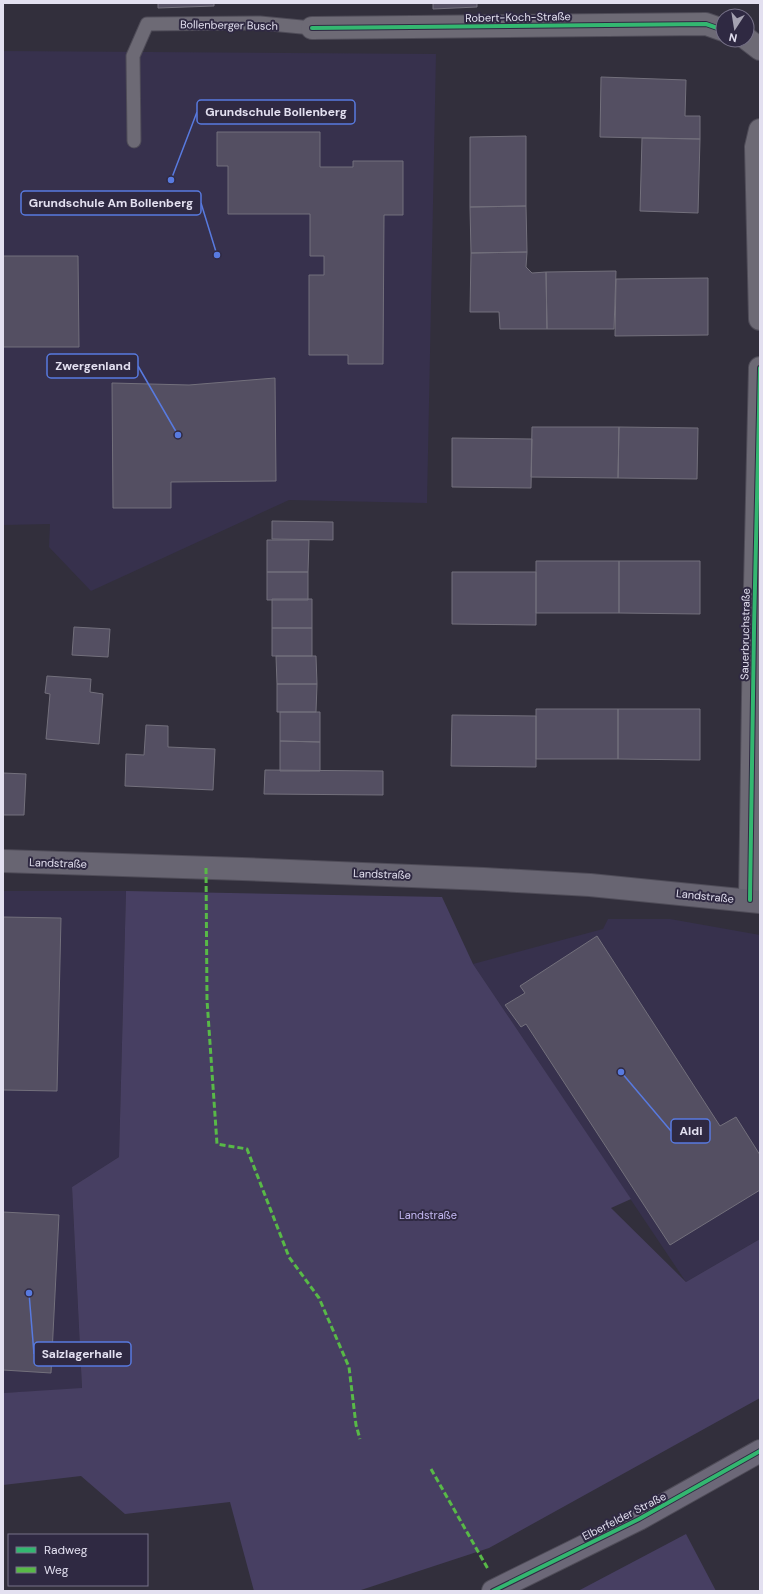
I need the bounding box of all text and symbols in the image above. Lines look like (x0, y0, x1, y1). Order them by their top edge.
north arrow (715, 8, 755, 48)
street label: Robert-Koch-Straße (465, 9, 571, 25)
street label: Bollenberger Busch (180, 17, 278, 33)
text: N (728, 30, 738, 45)
callout: Grundschule Bollenberg (197, 100, 355, 124)
text: Grundschule Bollenberg (205, 104, 347, 120)
callout: Grundschule Am Bollenberg (21, 191, 201, 215)
text: Grundschule Am Bollenberg (29, 195, 193, 211)
callout: Zwergenland (47, 354, 138, 378)
text: Zwergenland (55, 358, 131, 374)
street label: Sauerbruchstraße (737, 588, 753, 680)
street label: Landstraße (29, 855, 87, 871)
street label: Landstraße (353, 866, 411, 882)
street label: Landstraße (675, 886, 735, 906)
callout: Aldi (671, 1119, 710, 1143)
text: Aldi (680, 1123, 702, 1139)
park label: Landstraße (399, 1208, 457, 1222)
callout: Salzlagerhalle (34, 1342, 131, 1366)
text: Salzlagerhalle (42, 1346, 122, 1362)
street label: Elberfelder Straße (580, 1489, 668, 1543)
legend (8, 1534, 148, 1586)
text: Radweg (44, 1542, 88, 1558)
text: Weg (44, 1562, 69, 1578)

